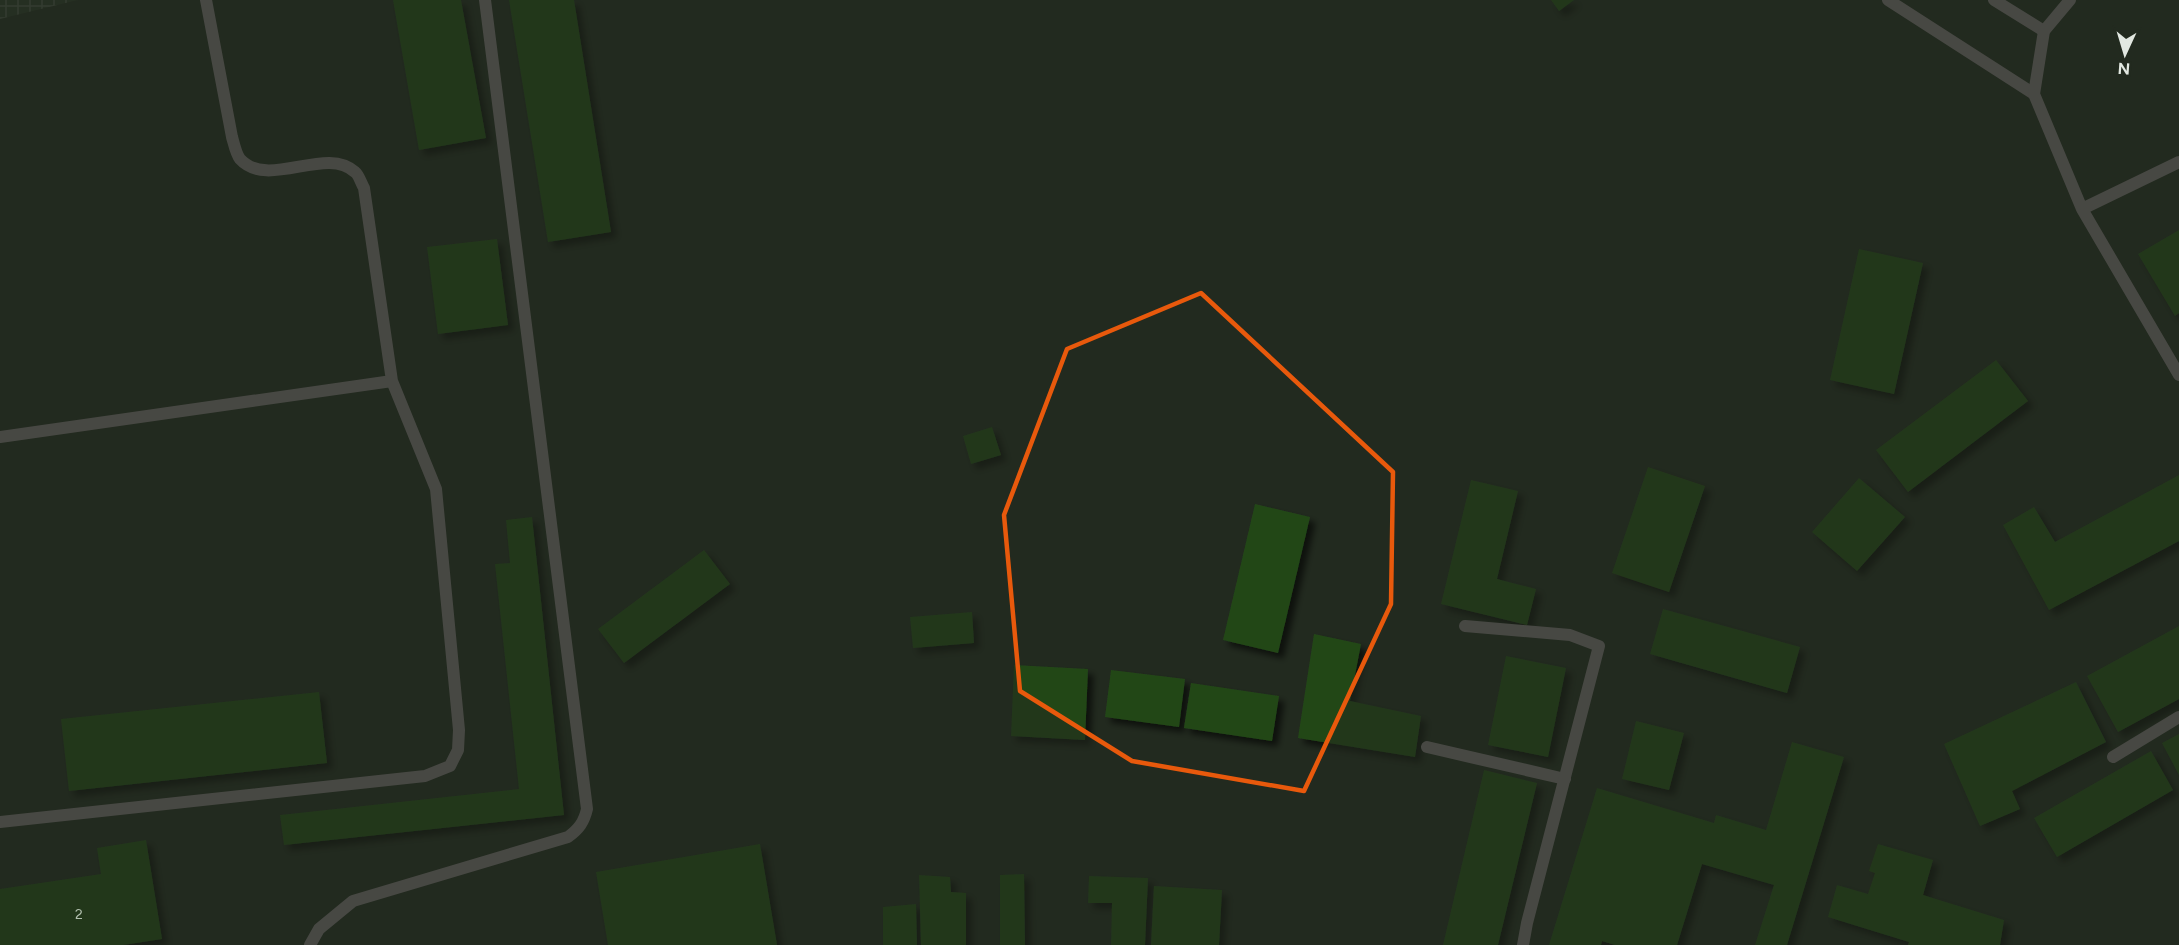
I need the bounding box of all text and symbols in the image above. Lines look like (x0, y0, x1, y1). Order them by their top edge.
north arrow (2095, 24, 2155, 84)
text: N (2117, 59, 2131, 78)
house number: 2 (75, 906, 83, 923)

